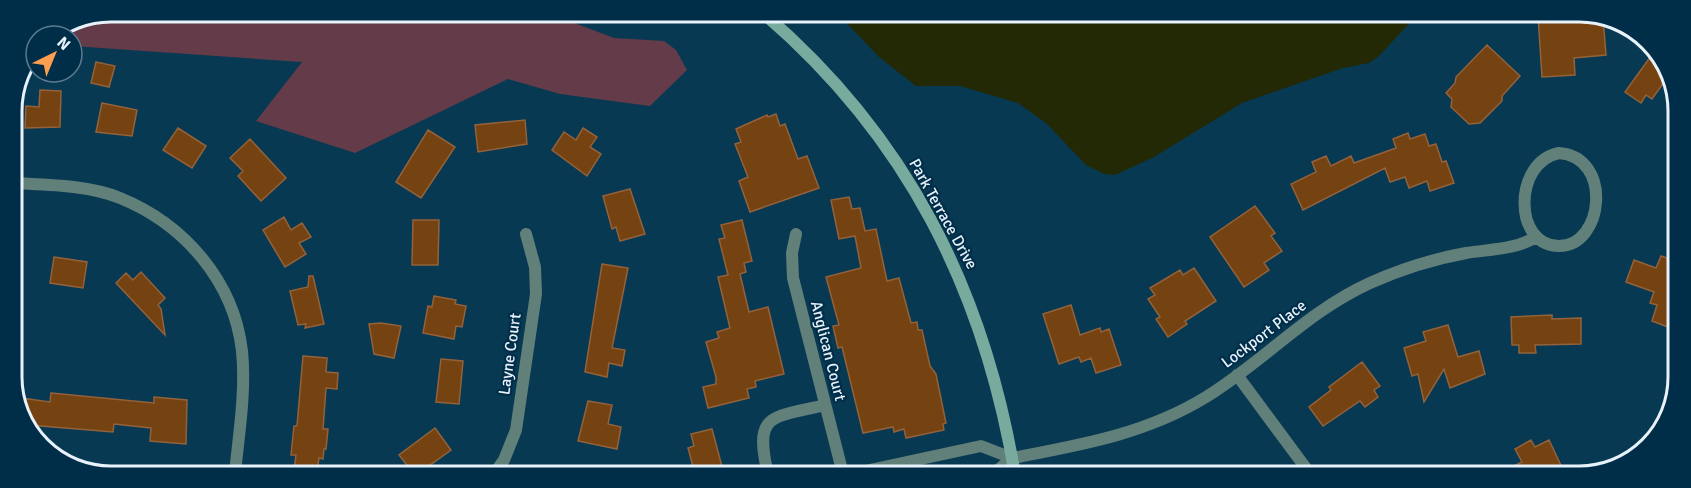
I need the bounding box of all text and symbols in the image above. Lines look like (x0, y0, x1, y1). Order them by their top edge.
north arrow (24, 24, 84, 84)
text: N (53, 33, 74, 55)
street label: Park Terrace Drive (904, 155, 982, 273)
street label: Lockport Place (1218, 296, 1310, 372)
street label: Anglican Court (806, 299, 850, 403)
street label: Layne Court (494, 311, 526, 396)

